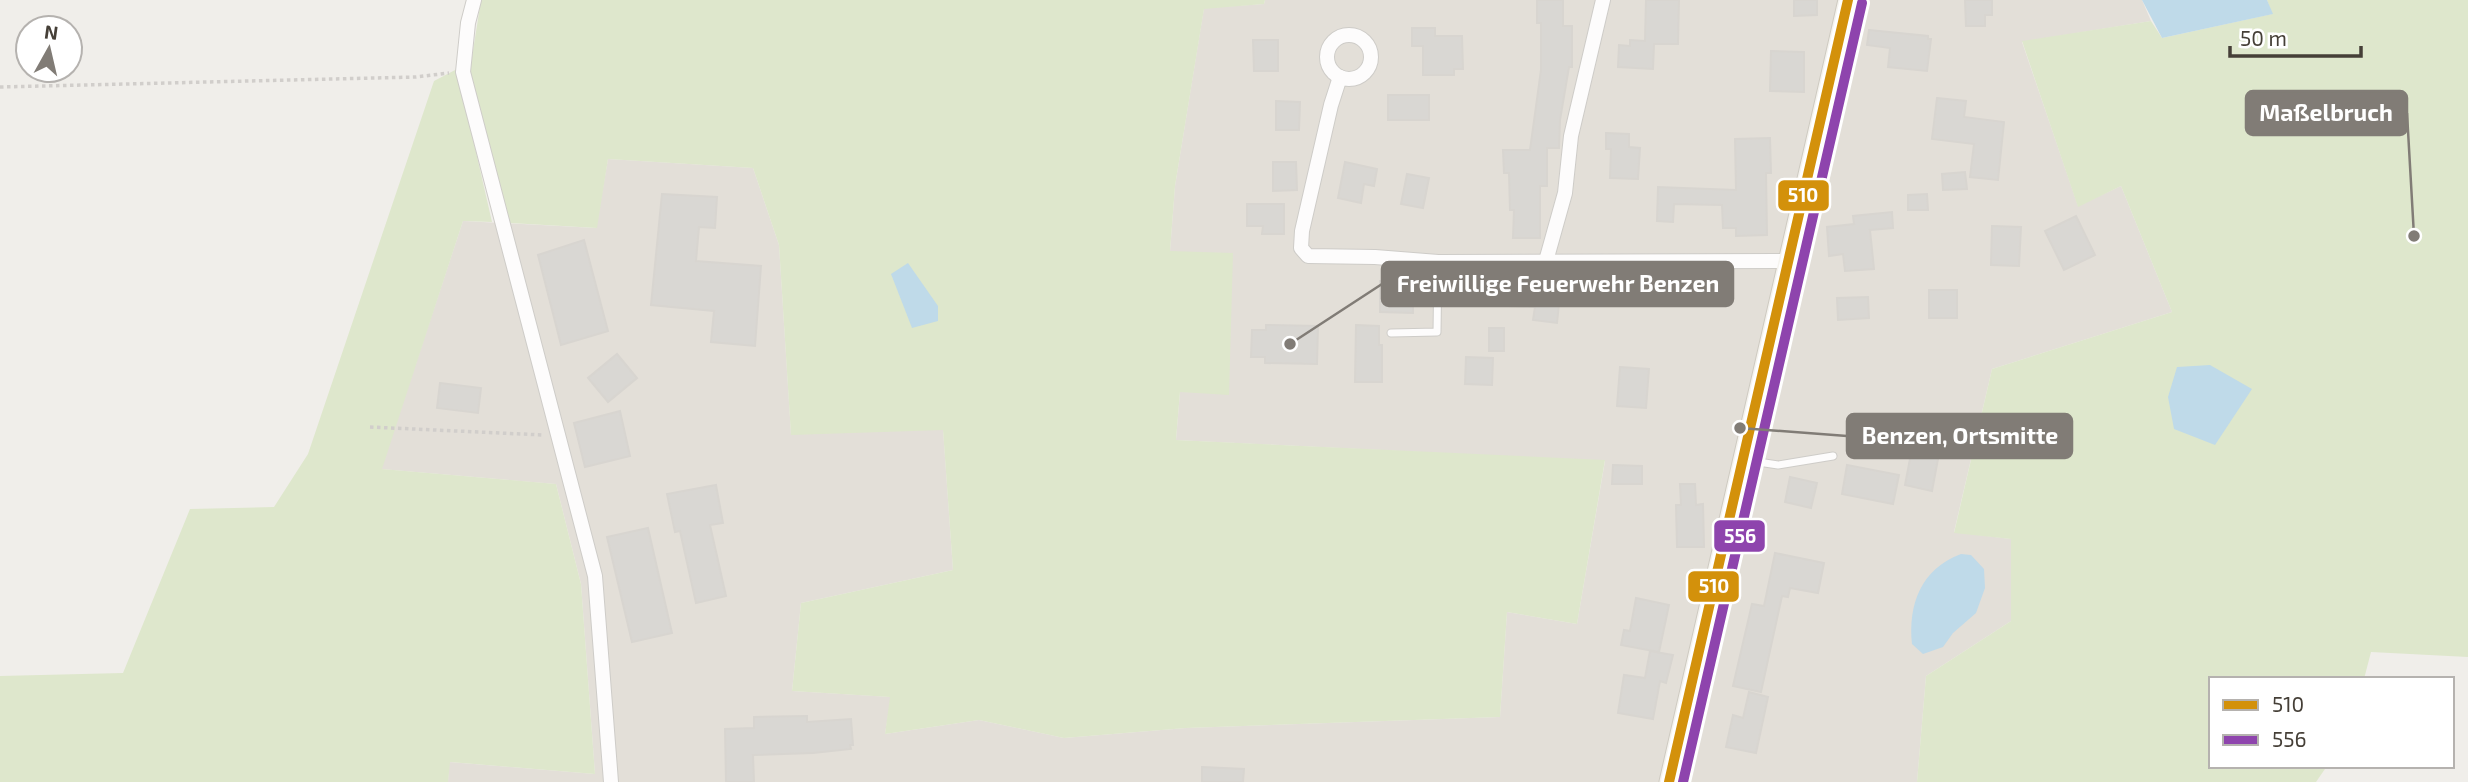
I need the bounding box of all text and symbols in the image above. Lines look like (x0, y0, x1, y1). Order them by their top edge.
north arrow (14, 14, 84, 84)
scale bar (2230, 14, 2361, 58)
text: N (43, 19, 60, 44)
text: 50 m (2240, 25, 2287, 50)
callout: Maßelbruch (2246, 91, 2407, 135)
text: Maßelbruch (2259, 98, 2393, 126)
line badge: 510 (1777, 179, 1830, 212)
text: 510 (1788, 183, 1818, 206)
callout: Freiwillige Feuerwehr Benzen (1382, 262, 1733, 306)
text: Freiwillige Feuerwehr Benzen (1397, 269, 1719, 297)
callout: Benzen, Ortsmitte (1847, 414, 2072, 458)
text: Benzen, Ortsmitte (1862, 421, 2058, 449)
line badge: 556 (1713, 519, 1766, 553)
text: 556 (1724, 524, 1756, 547)
line badge: 510 (1687, 570, 1740, 603)
text: 510 (1699, 574, 1729, 597)
legend (2209, 677, 2454, 768)
text: 510 (2272, 691, 2304, 716)
text: 556 (2272, 726, 2307, 751)

